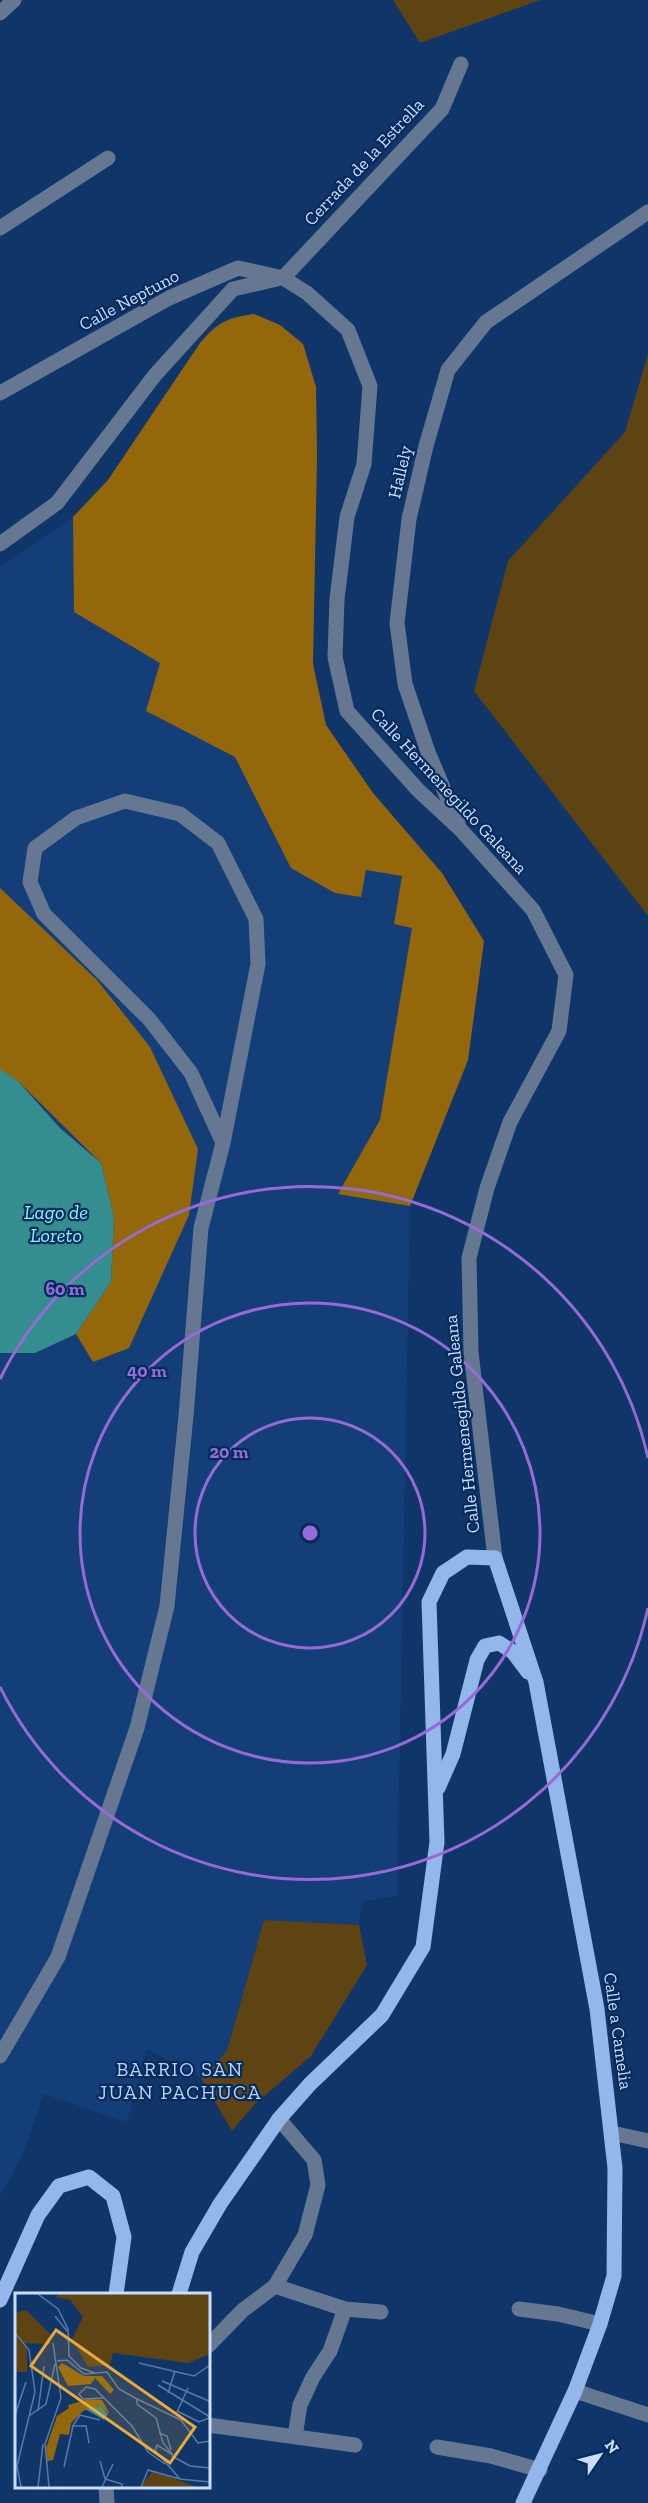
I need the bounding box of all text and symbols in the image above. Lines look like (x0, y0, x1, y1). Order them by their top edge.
street label: Cerrada de la Estrella (299, 94, 429, 230)
street label: Calle Neptuno (75, 264, 183, 336)
street label: Hallely (383, 442, 417, 501)
street label: Calle Hermenegildo Galeana (366, 703, 532, 879)
water label: Lago de Loreto (24, 1200, 88, 1247)
text: 60 m (45, 1278, 85, 1300)
street label: Calle Hermenegildo Galeana (440, 1313, 484, 1534)
text: 40 m (127, 1360, 167, 1382)
text: 20 m (209, 1441, 249, 1463)
centre of rings (300, 1523, 320, 1543)
street label: Calle a Camelia (599, 1971, 637, 2091)
district label: BARRIO SAN JUAN PACHUCA (98, 2057, 262, 2104)
inset map (15, 2293, 210, 2488)
north arrow (570, 2425, 630, 2485)
text: N (601, 2436, 623, 2457)

